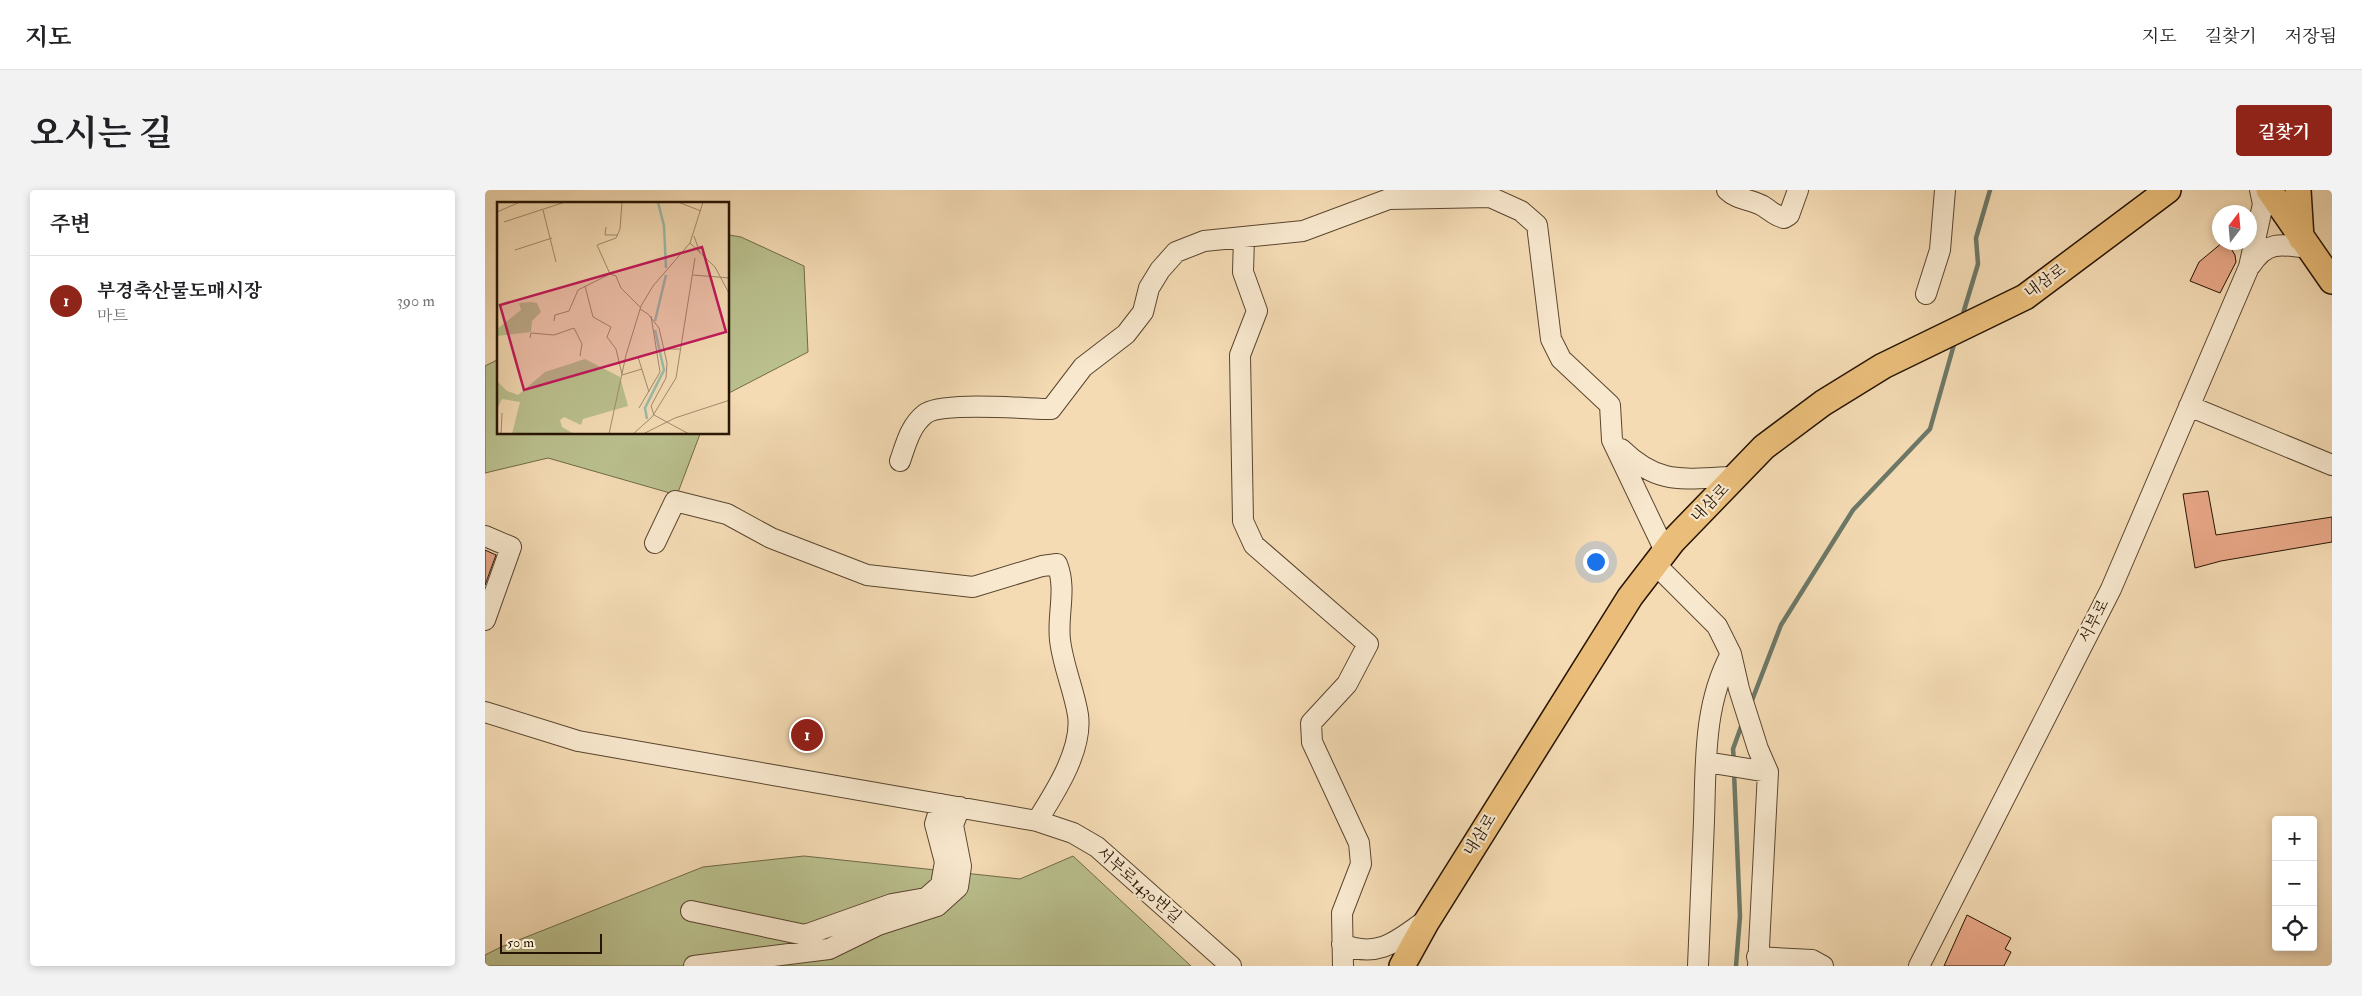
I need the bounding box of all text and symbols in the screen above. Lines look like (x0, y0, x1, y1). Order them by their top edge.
text: 지도 (25, 22, 71, 53)
text: 지도 (2142, 25, 2177, 48)
text: 길찾기 (2205, 25, 2257, 48)
text: 저장됨 (2285, 25, 2337, 48)
button: 길찾기 (2236, 105, 2332, 156)
text: 오시는 길 (30, 112, 173, 156)
inset map (497, 202, 730, 435)
north arrow (2212, 205, 2257, 250)
text: 주변 (50, 211, 91, 238)
street label: 내삼로 (2020, 259, 2070, 303)
text: 부경축산물도매시장 (97, 279, 262, 303)
text: 1 (63, 291, 69, 311)
text: 390 m (397, 291, 435, 311)
text: 마트 (97, 306, 128, 326)
street label: 내삼로 (1687, 479, 1734, 527)
your location (1583, 549, 1609, 575)
street label: 서부로 (2075, 595, 2114, 646)
pin: 1 (791, 716, 823, 754)
street label: 내삼로 (1459, 810, 1501, 860)
map controls (2272, 816, 2317, 951)
button: + (2272, 816, 2317, 861)
street label: 서부로1430번길 (1092, 843, 1186, 927)
button: − (2272, 861, 2317, 906)
button: locate (2272, 906, 2317, 951)
scale bar (500, 931, 603, 954)
text: 50 m (507, 934, 534, 951)

